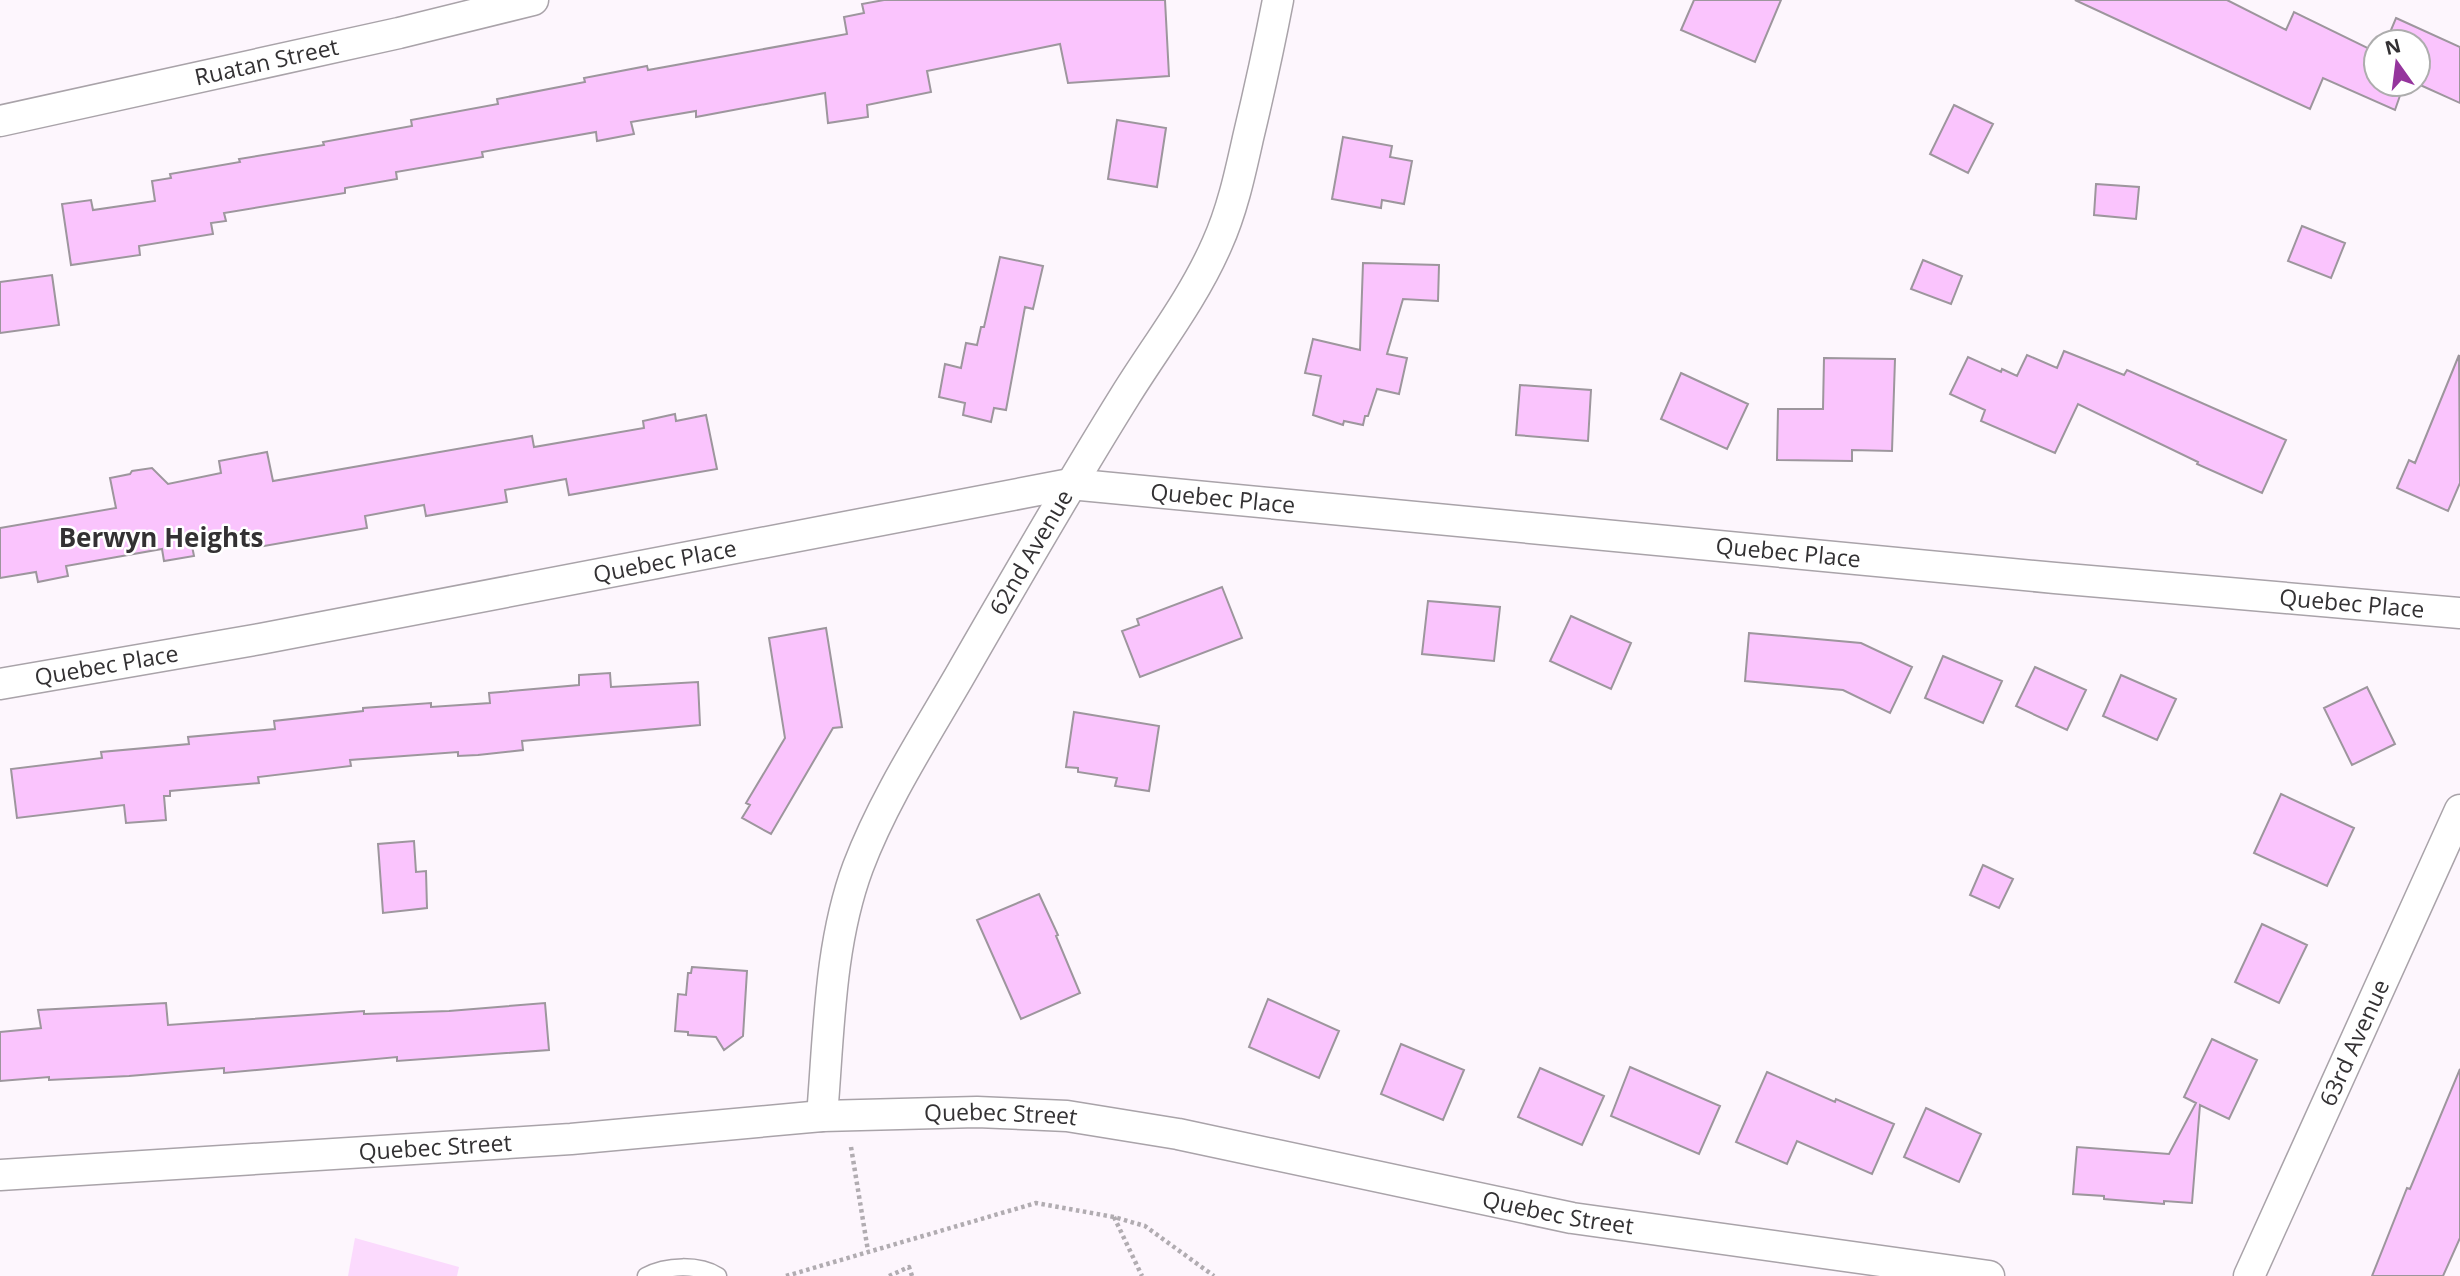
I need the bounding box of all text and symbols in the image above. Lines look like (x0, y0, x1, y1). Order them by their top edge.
north arrow (2362, 28, 2432, 98)
street label: Ruatan Street (191, 30, 341, 93)
text: N (2382, 32, 2404, 61)
street label: Quebec Place (1149, 475, 1297, 520)
street label: 62nd Avenue (981, 483, 1080, 621)
district label: Berwyn Heights (59, 519, 263, 555)
street label: Quebec Place (1714, 529, 1862, 574)
street label: Quebec Place (590, 531, 739, 590)
street label: Quebec Place (2278, 580, 2426, 625)
street label: Quebec Place (32, 636, 181, 693)
street label: 63rd Avenue (2311, 974, 2396, 1111)
street label: Quebec Street (924, 1095, 1080, 1132)
street label: Quebec Street (358, 1126, 513, 1167)
street label: Quebec Street (1480, 1182, 1636, 1241)

